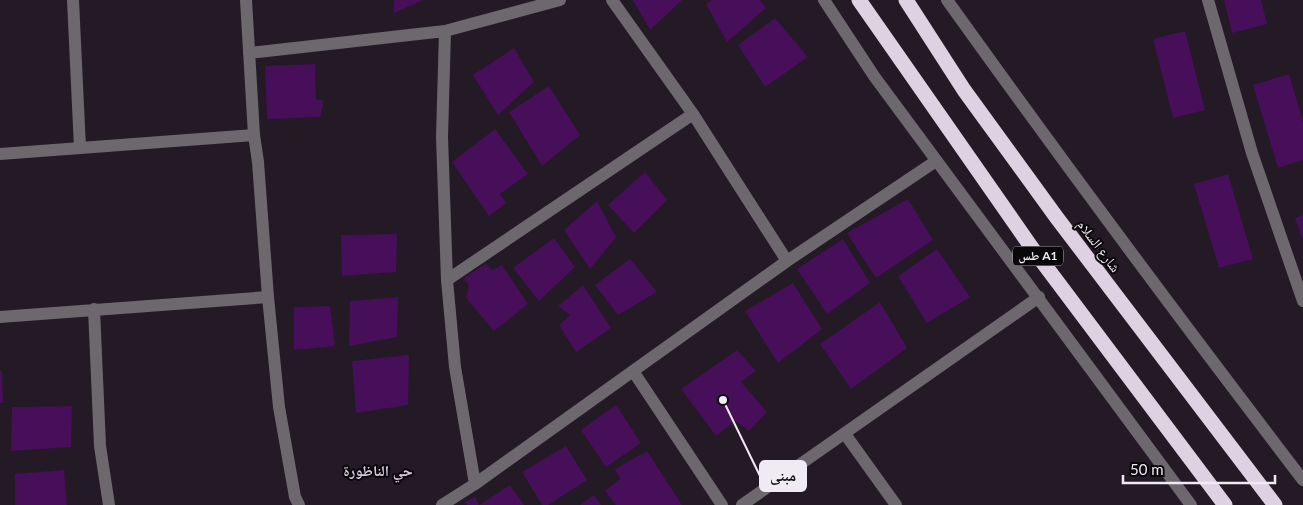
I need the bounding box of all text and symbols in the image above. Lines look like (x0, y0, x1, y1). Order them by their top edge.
street label: شارع السلام (1073, 216, 1125, 276)
road number: طس A1 (1013, 247, 1063, 266)
scale bar (1123, 452, 1276, 484)
text: 50 m (1130, 460, 1164, 478)
district label: حي الناظورة (343, 461, 413, 483)
callout: مبنى (760, 461, 806, 491)
text: مبنى (770, 466, 796, 485)

